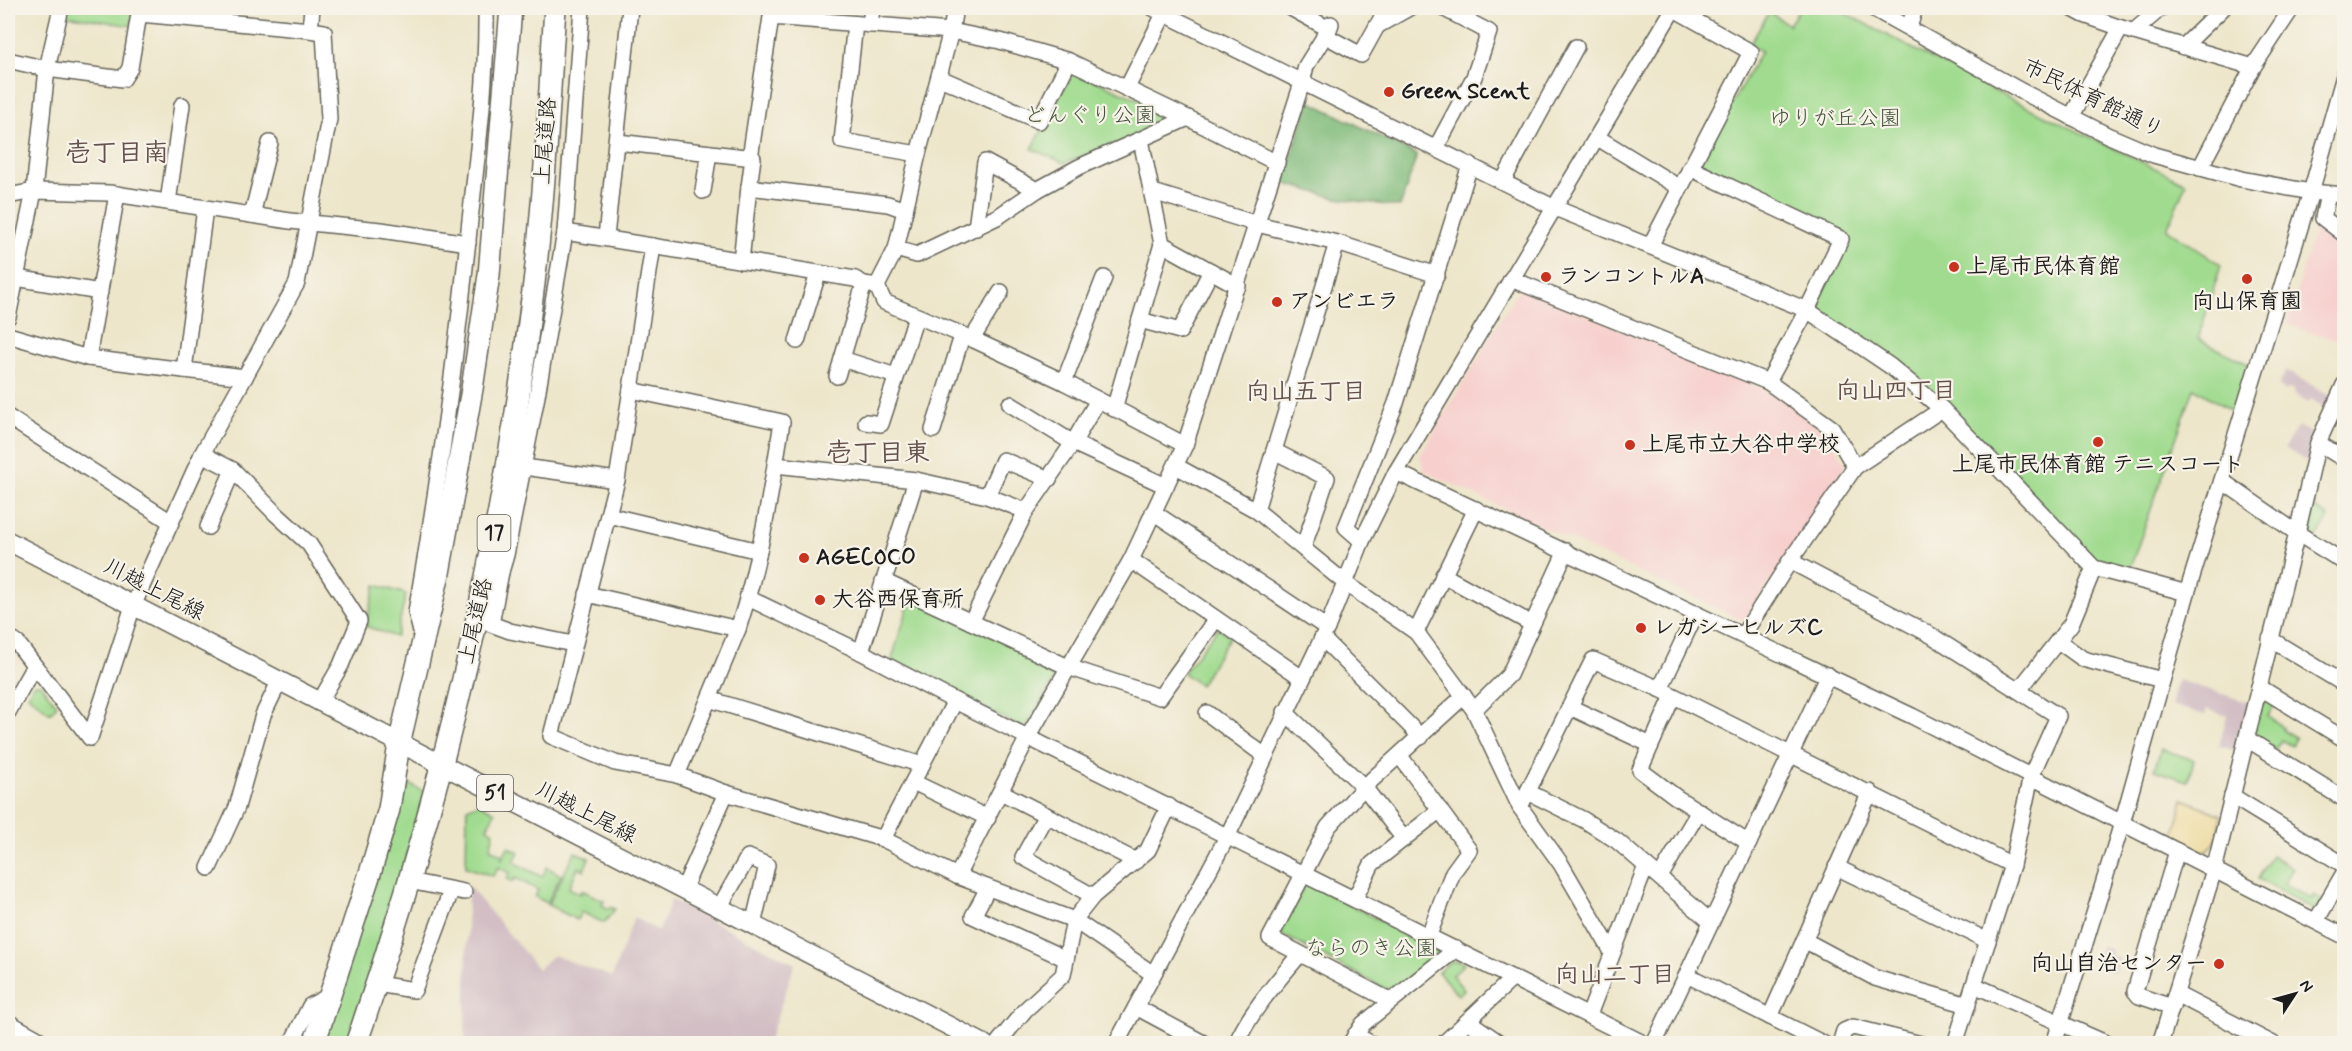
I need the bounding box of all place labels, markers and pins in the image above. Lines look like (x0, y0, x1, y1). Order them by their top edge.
place label: Green Scent (1401, 78, 1531, 106)
marker: Green Scent (1382, 85, 1396, 99)
place label: 上尾市民体育館 (1966, 253, 2120, 281)
marker: 上尾市民体育館 (1947, 260, 1961, 274)
place label: ランコントルA (1558, 263, 1704, 291)
marker: ランコントルA (1539, 270, 1553, 284)
marker: 向山保育園 (2240, 272, 2254, 286)
place label: アンビエラ (1289, 288, 1399, 316)
place label: 向山保育園 (2192, 288, 2302, 316)
marker: アンビエラ (1270, 295, 1284, 309)
place label: 上尾市立大谷中学校 (1642, 431, 1840, 459)
marker: 上尾市民体育館 テニスコート (2091, 435, 2105, 449)
marker: 上尾市立大谷中学校 (1623, 438, 1637, 452)
place label: 上尾市民体育館 テニスコート (1952, 451, 2244, 479)
place label: AGECOCO (816, 544, 916, 572)
marker: AGECOCO (797, 551, 811, 565)
place label: 大谷西保育所 (832, 586, 964, 614)
marker: 大谷西保育所 (813, 593, 827, 607)
place label: レガシーヒルズC (1653, 614, 1823, 642)
marker: レガシーヒルズC (1634, 621, 1648, 635)
place label: 向山自治センター (2031, 950, 2207, 978)
marker: 向山自治センター (2212, 957, 2226, 971)

